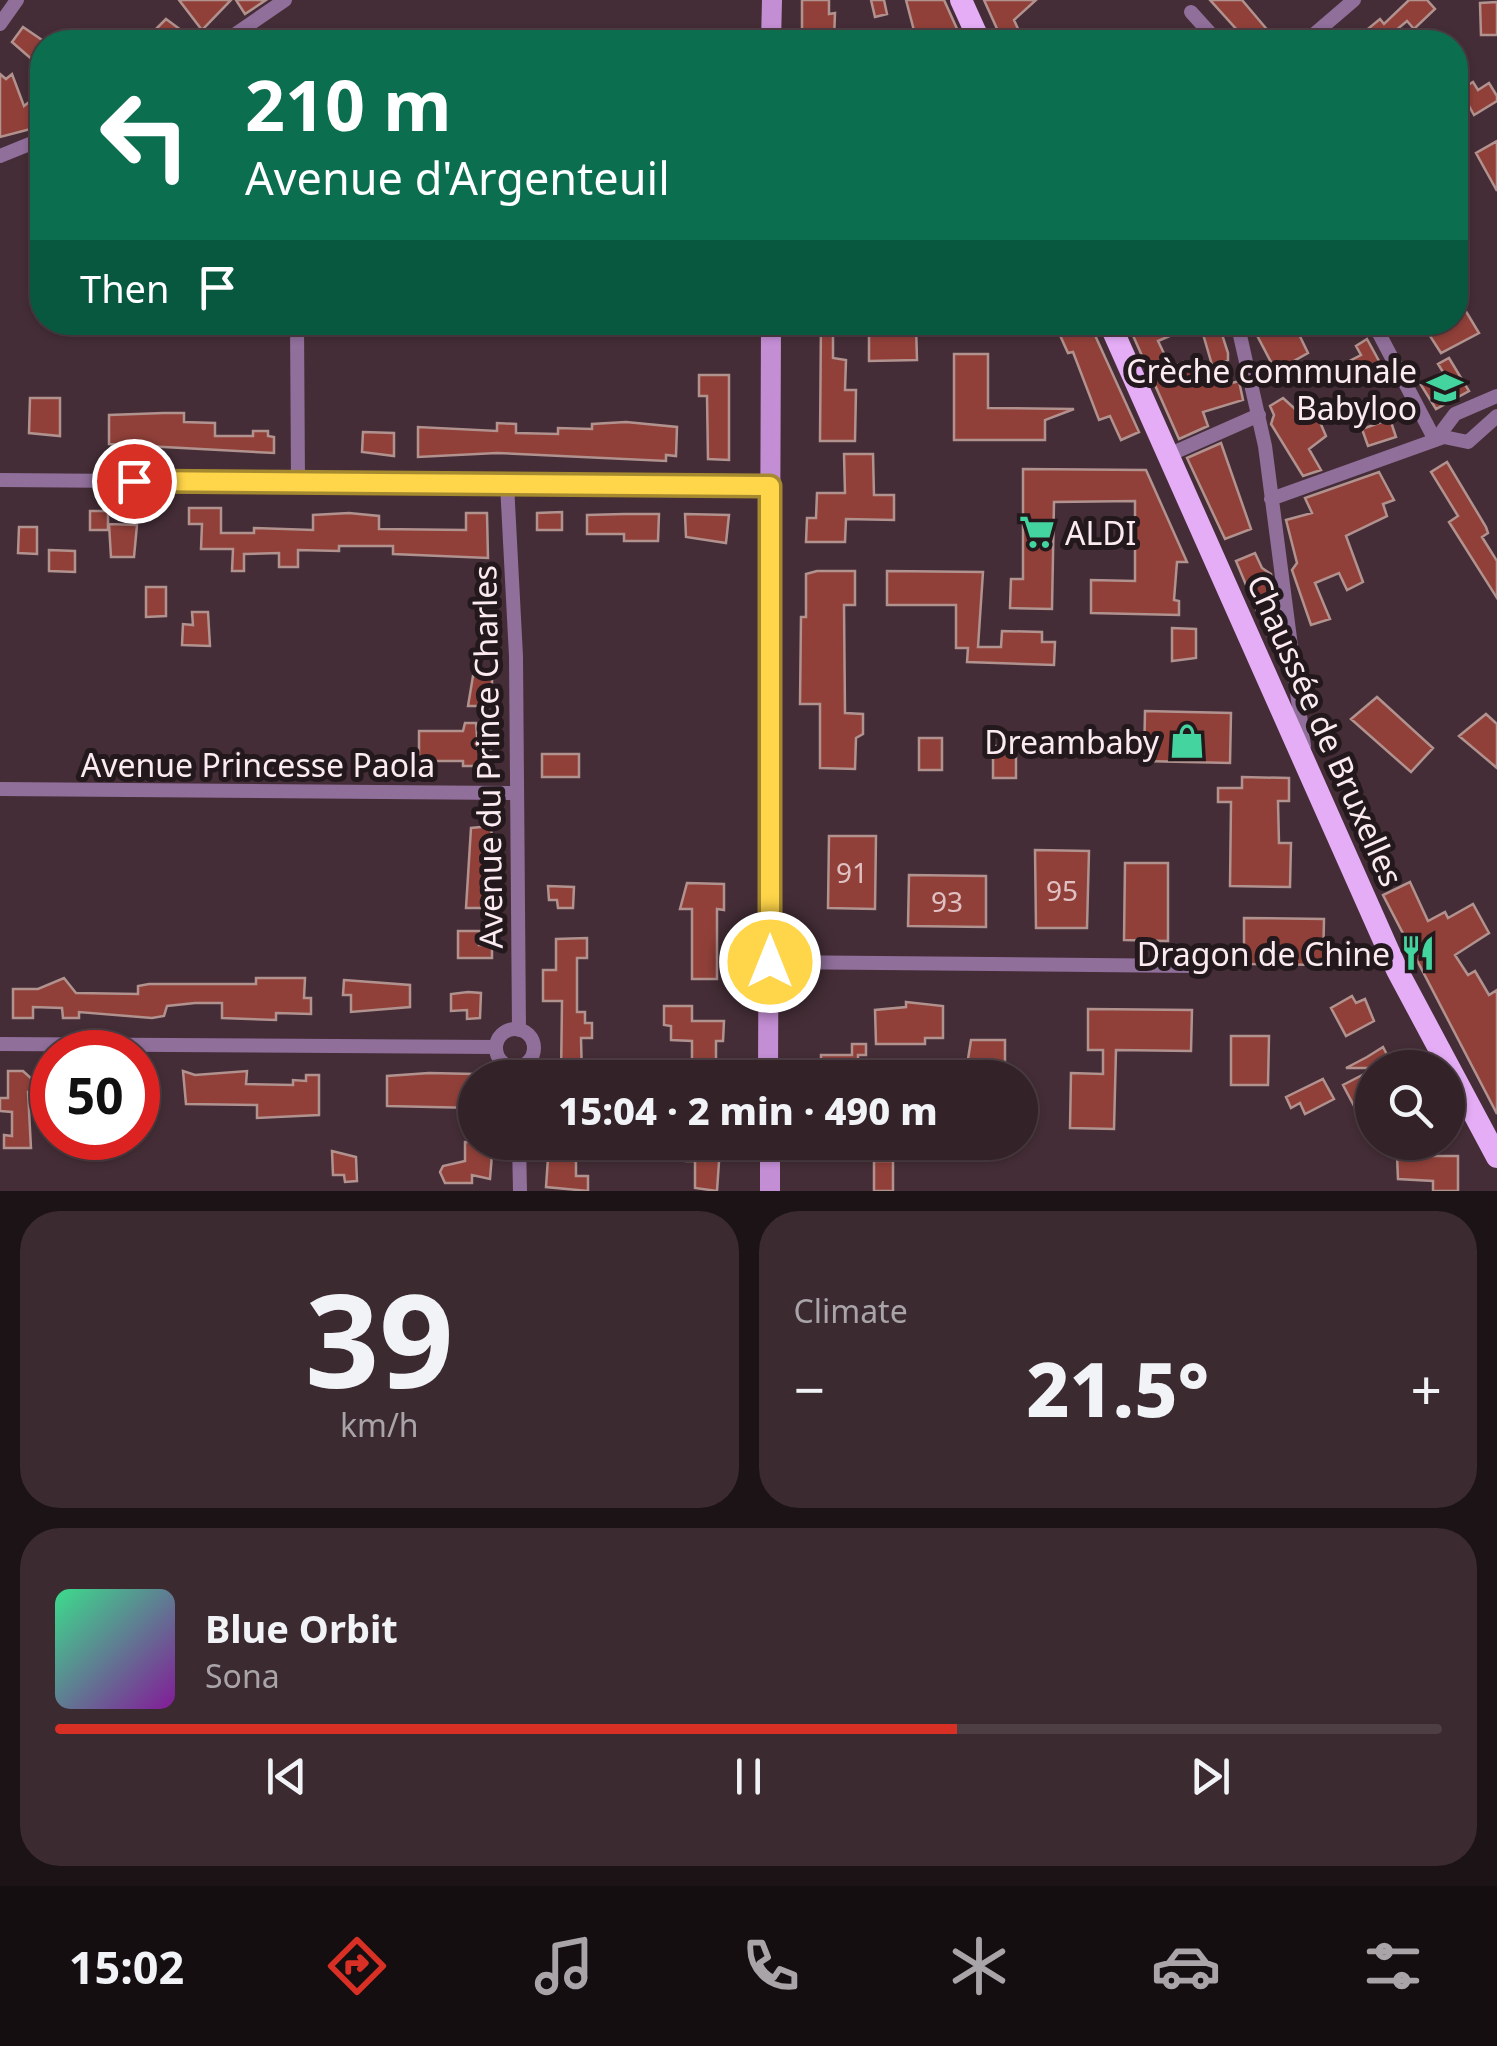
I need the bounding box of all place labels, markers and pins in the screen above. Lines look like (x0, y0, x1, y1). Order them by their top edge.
place label: Crèche communale Babyloo (1126, 349, 1417, 429)
school or university icon: Crèche communale Babyloo (1426, 369, 1464, 407)
pin (92, 439, 177, 524)
place label: ALDI (1065, 511, 1136, 554)
supermarket icon: ALDI (1018, 513, 1056, 551)
place label: Dreambaby (984, 720, 1160, 763)
shop icon: Dreambaby (1168, 722, 1206, 760)
place label: Dragon de Chine (1137, 932, 1390, 975)
restaurant icon: Dragon de Chine (1399, 934, 1437, 972)

